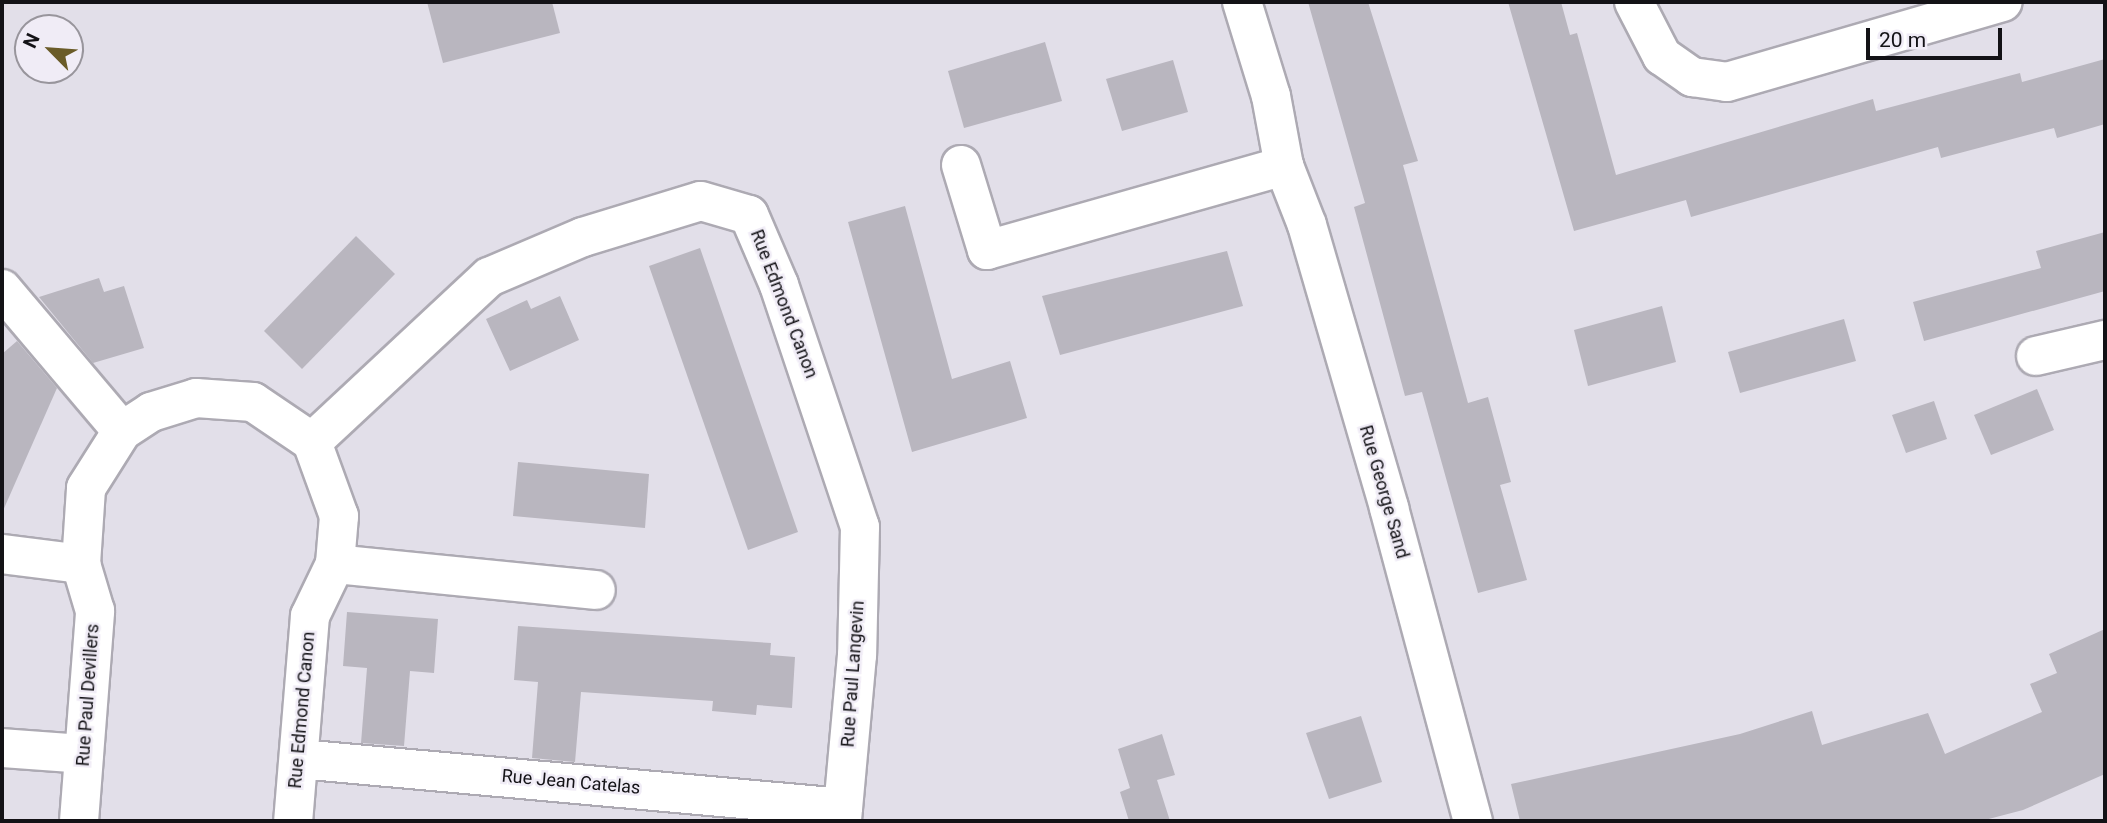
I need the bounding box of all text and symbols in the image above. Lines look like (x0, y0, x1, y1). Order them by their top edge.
north arrow (14, 14, 84, 84)
scale bar (1869, 14, 2006, 58)
text: 20 m (1879, 28, 1926, 52)
text: N (18, 30, 45, 52)
street label: Rue Edmond Canon (746, 227, 822, 381)
street label: Rue George Sand (1355, 423, 1413, 561)
street label: Rue Paul Langevin (837, 600, 869, 748)
street label: Rue Paul Devillers (72, 623, 104, 767)
street label: Rue Edmond Canon (284, 631, 320, 789)
street label: Rue Jean Catelas (501, 765, 641, 799)

